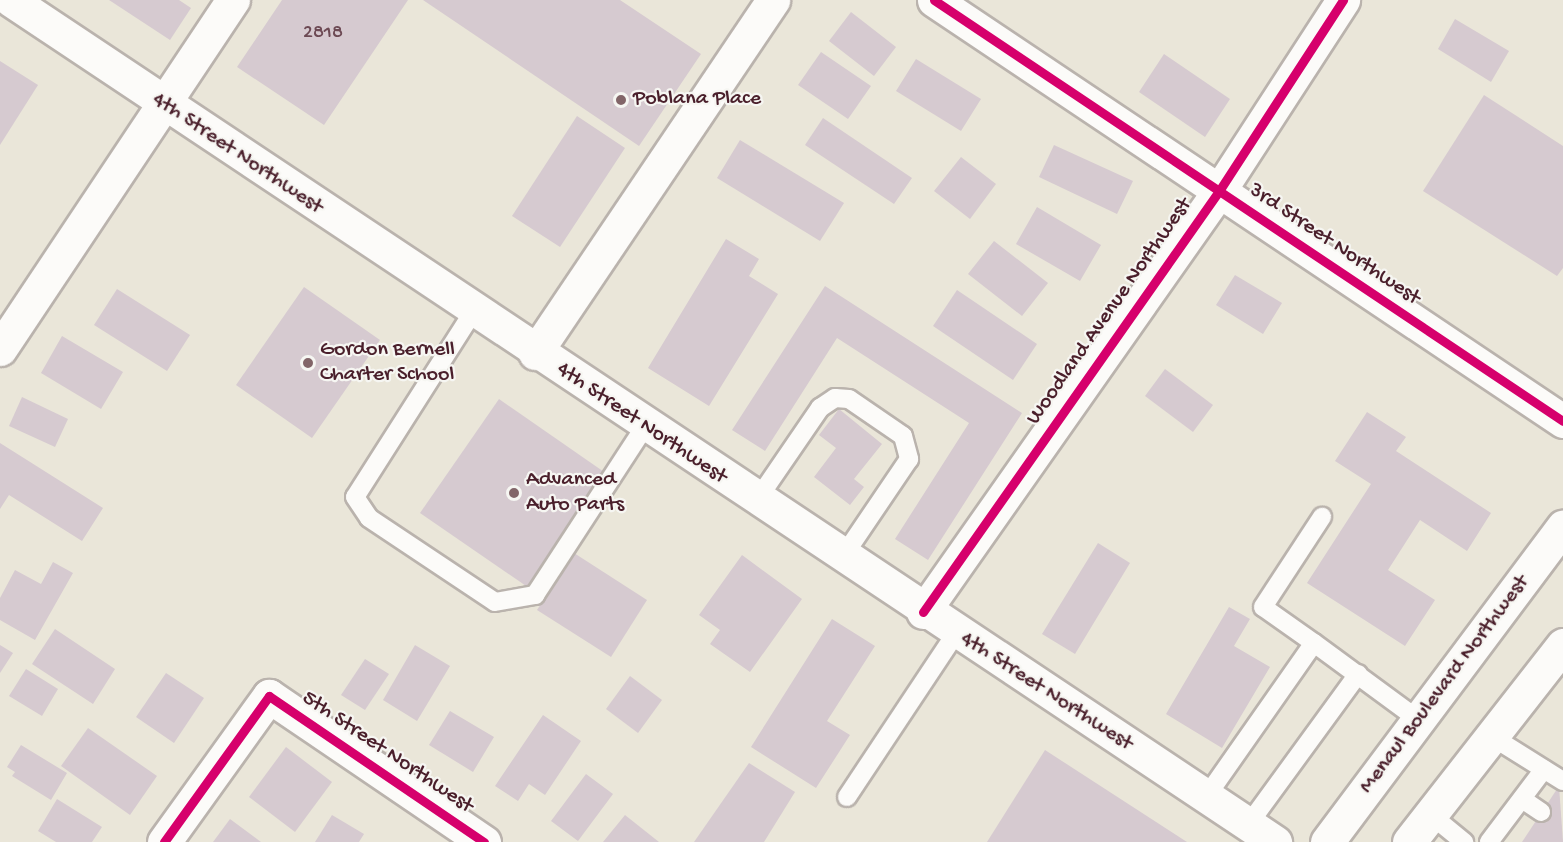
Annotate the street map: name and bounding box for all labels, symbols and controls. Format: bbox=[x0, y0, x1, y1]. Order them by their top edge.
house number: 2818 bbox=[303, 21, 343, 45]
street label: 4th Street Northwest bbox=[147, 87, 327, 221]
place label: Poblana Place bbox=[633, 87, 761, 113]
marker: Poblana Place bbox=[614, 93, 628, 107]
street label: 3rd Street Northwest bbox=[1243, 178, 1425, 312]
street label: Woodland Avenue Northwest bbox=[1021, 193, 1199, 431]
place label: Gordon Bernell Charter School bbox=[320, 337, 455, 388]
marker: Gordon Bernell Charter School bbox=[301, 356, 315, 370]
street label: 4th Street Northwest bbox=[551, 357, 731, 491]
place label: Advanced Auto Parts bbox=[526, 467, 624, 518]
marker: Advanced Auto Parts bbox=[507, 486, 521, 500]
street label: Menaul Boulevard Northwest bbox=[1354, 571, 1536, 799]
street label: 4th Street Northwest bbox=[955, 626, 1137, 758]
street label: 5th Street Northwest bbox=[296, 686, 478, 820]

